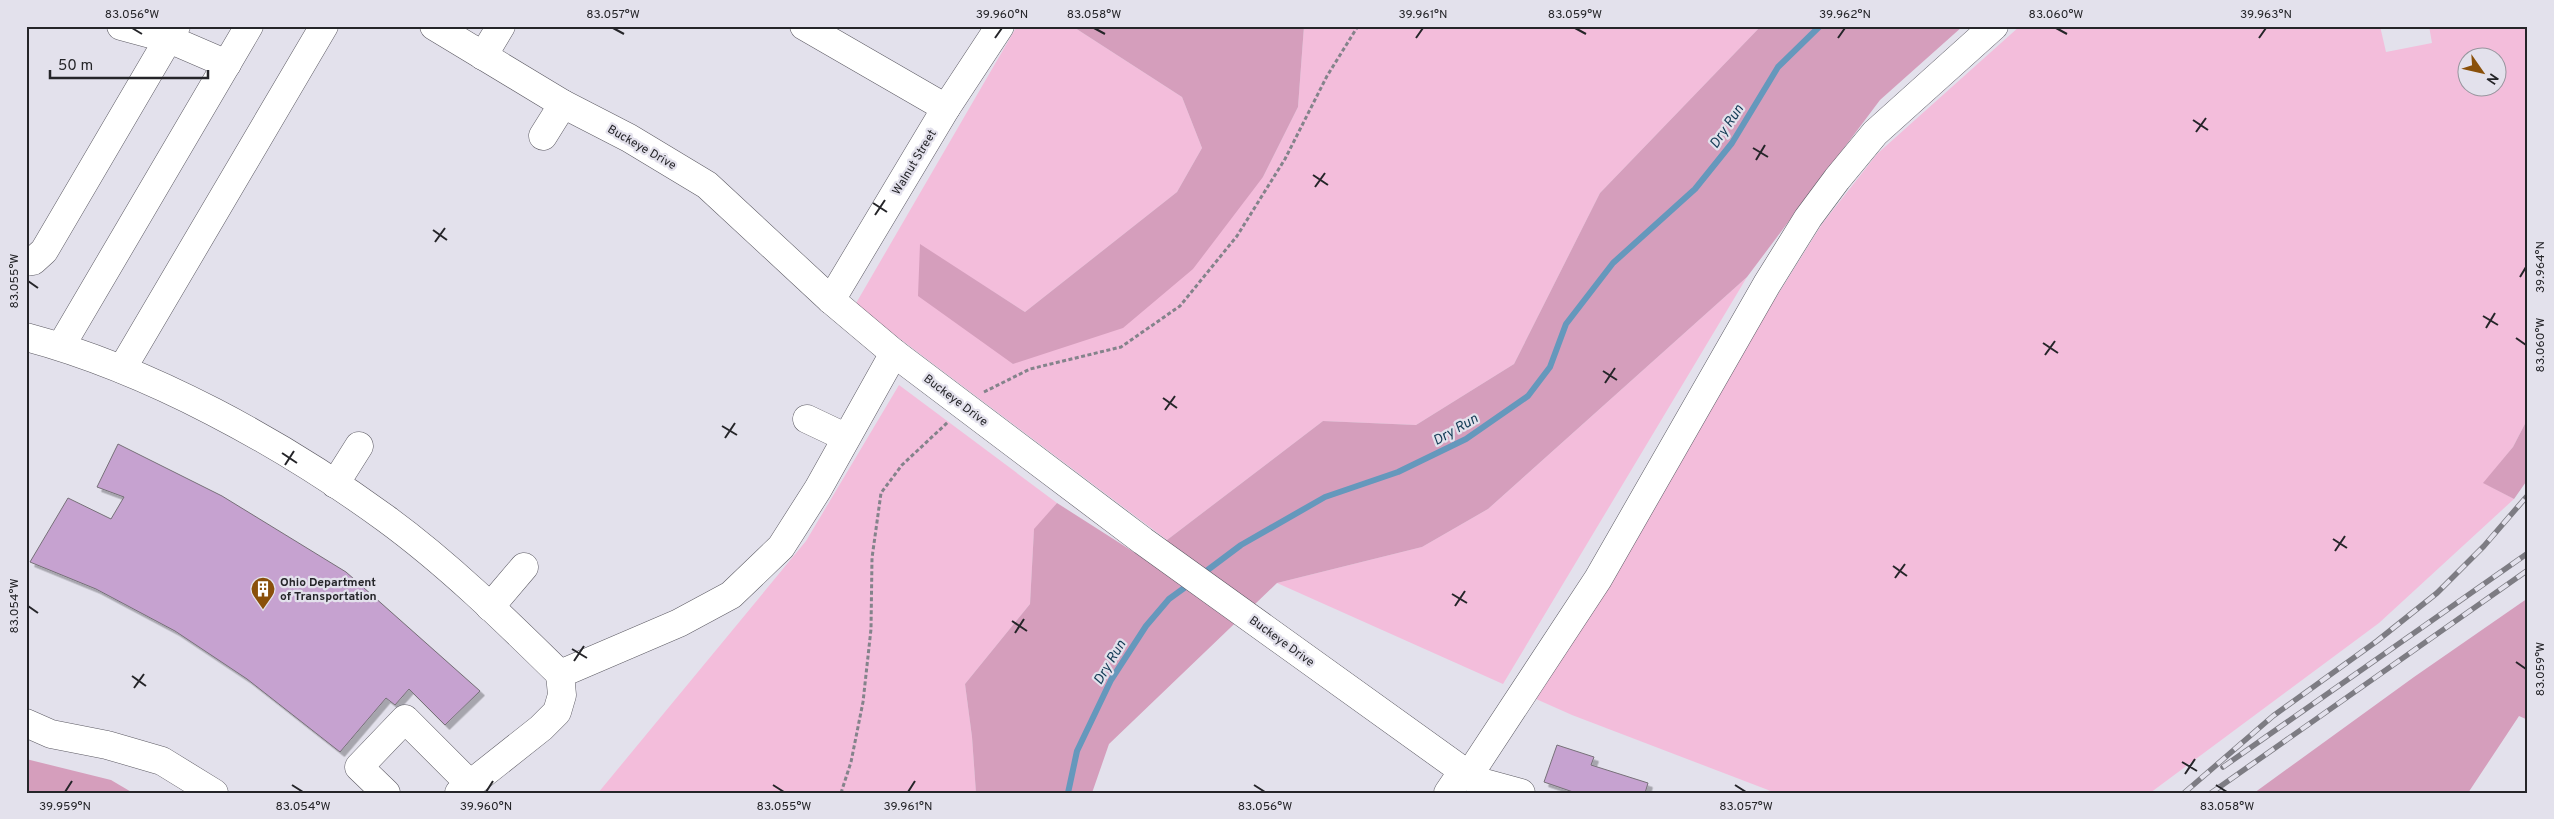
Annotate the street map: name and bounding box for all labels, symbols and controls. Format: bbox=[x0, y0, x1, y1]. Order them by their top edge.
text: 83.056°W bbox=[105, 7, 159, 23]
text: 83.057°W bbox=[586, 7, 640, 23]
text: 39.960°N bbox=[976, 7, 1028, 23]
text: 83.058°W bbox=[1067, 7, 1121, 23]
text: 39.961°N bbox=[1398, 7, 1448, 23]
text: 83.059°W bbox=[1548, 7, 1602, 23]
text: 39.962°N bbox=[1819, 7, 1871, 23]
text: 83.060°W bbox=[2029, 7, 2083, 23]
text: 39.963°N bbox=[2240, 7, 2292, 23]
scale bar bbox=[50, 48, 208, 80]
north arrow bbox=[2456, 48, 2506, 98]
text: 50 m bbox=[58, 57, 93, 76]
text: N bbox=[2482, 70, 2501, 87]
water label: Dry Run bbox=[1706, 101, 1748, 152]
street label: Buckeye Drive bbox=[604, 122, 679, 174]
street label: Walnut Street bbox=[889, 127, 941, 198]
text: 39.964°N bbox=[2533, 241, 2549, 293]
text: 83.055°W bbox=[7, 254, 23, 308]
text: 83.060°W bbox=[2533, 318, 2549, 372]
street label: Buckeye Drive bbox=[920, 371, 991, 430]
water label: Dry Run bbox=[1430, 410, 1482, 450]
place label: Ohio Department of Transportation bbox=[280, 575, 377, 605]
building icon: Ohio Department of Transportation bbox=[250, 576, 276, 610]
text: 83.054°W bbox=[7, 578, 23, 634]
street label: Buckeye Drive bbox=[1246, 613, 1317, 671]
water label: Dry Run bbox=[1090, 637, 1130, 688]
text: 83.059°W bbox=[2533, 642, 2549, 696]
text: 39.959°N bbox=[39, 799, 91, 815]
text: 83.054°W bbox=[275, 799, 331, 815]
text: 39.960°N bbox=[460, 799, 512, 815]
text: 83.055°W bbox=[757, 799, 811, 815]
text: 39.961°N bbox=[883, 799, 933, 815]
text: 83.056°W bbox=[1238, 799, 1292, 815]
text: 83.057°W bbox=[1719, 799, 1773, 815]
text: 83.058°W bbox=[2200, 799, 2254, 815]

